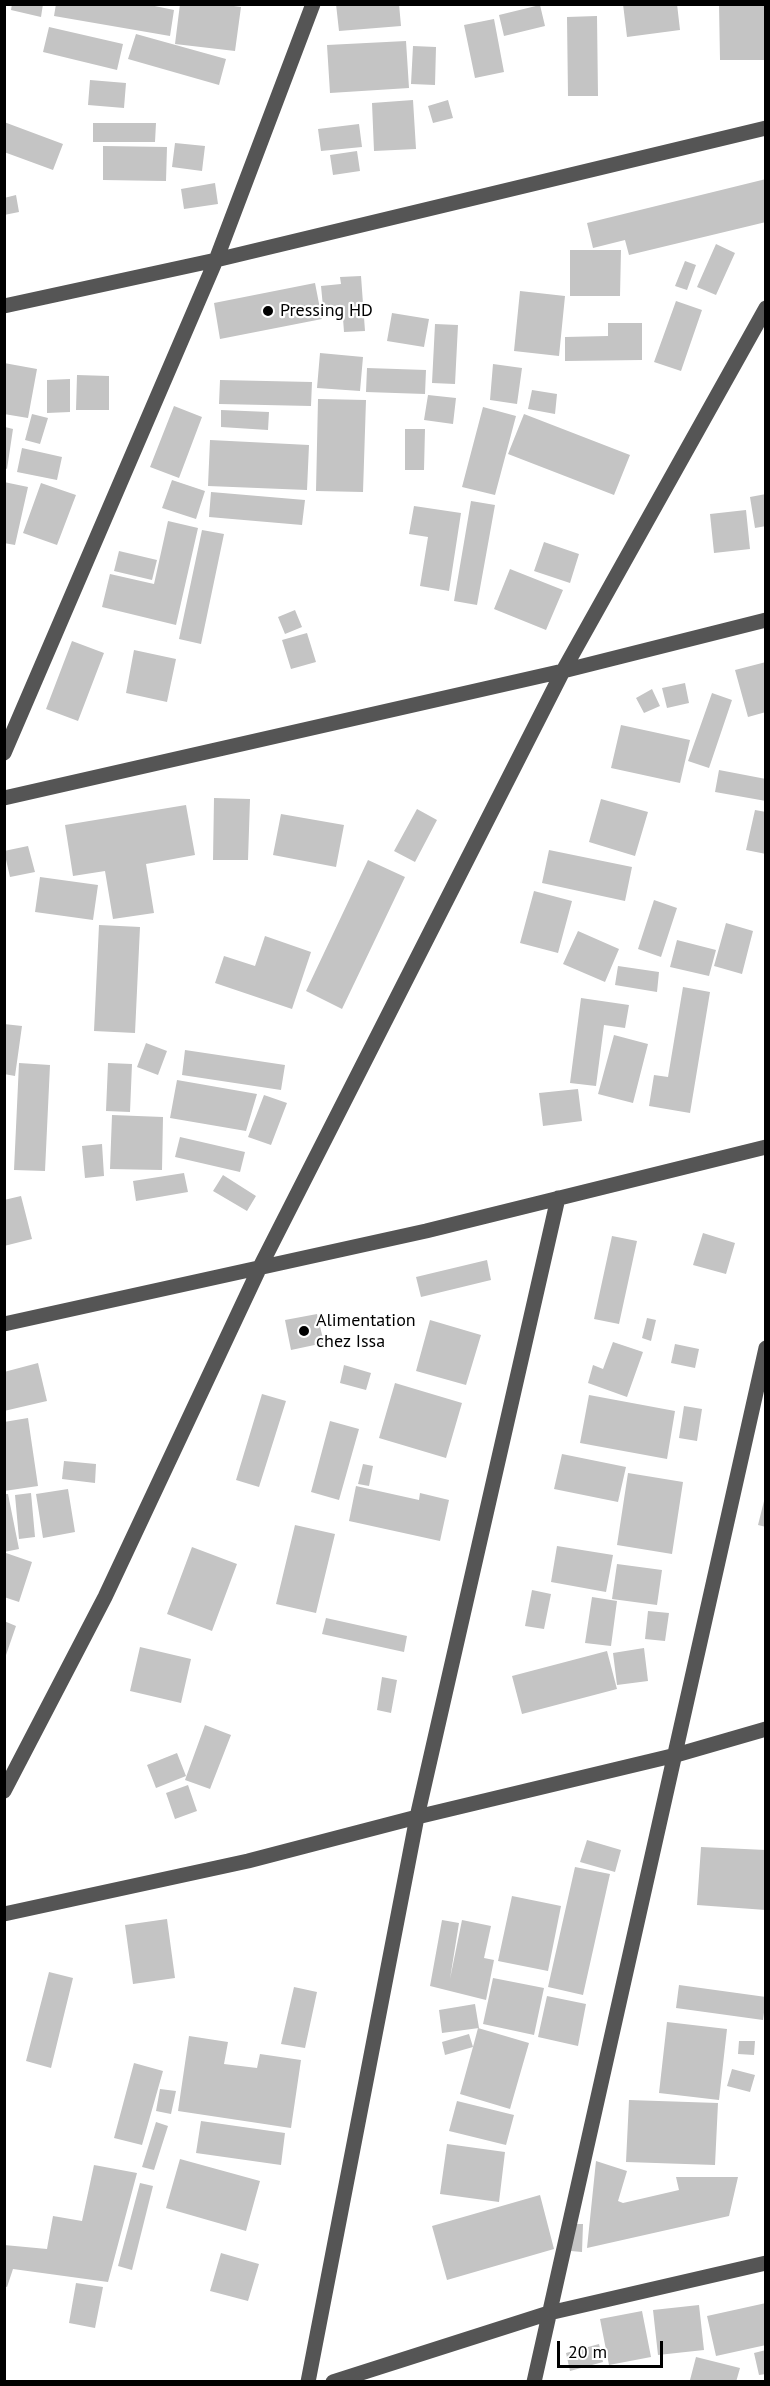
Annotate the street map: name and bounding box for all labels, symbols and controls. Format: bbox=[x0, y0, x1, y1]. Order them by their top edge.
place label: Pressing HD bbox=[280, 300, 373, 322]
marker: Pressing HD bbox=[261, 304, 275, 318]
place label: Alimentation chez Issa bbox=[316, 1310, 416, 1352]
marker: Alimentation chez Issa bbox=[297, 1324, 311, 1338]
scale bar bbox=[560, 2329, 666, 2367]
text: 20 m bbox=[568, 2340, 607, 2363]

